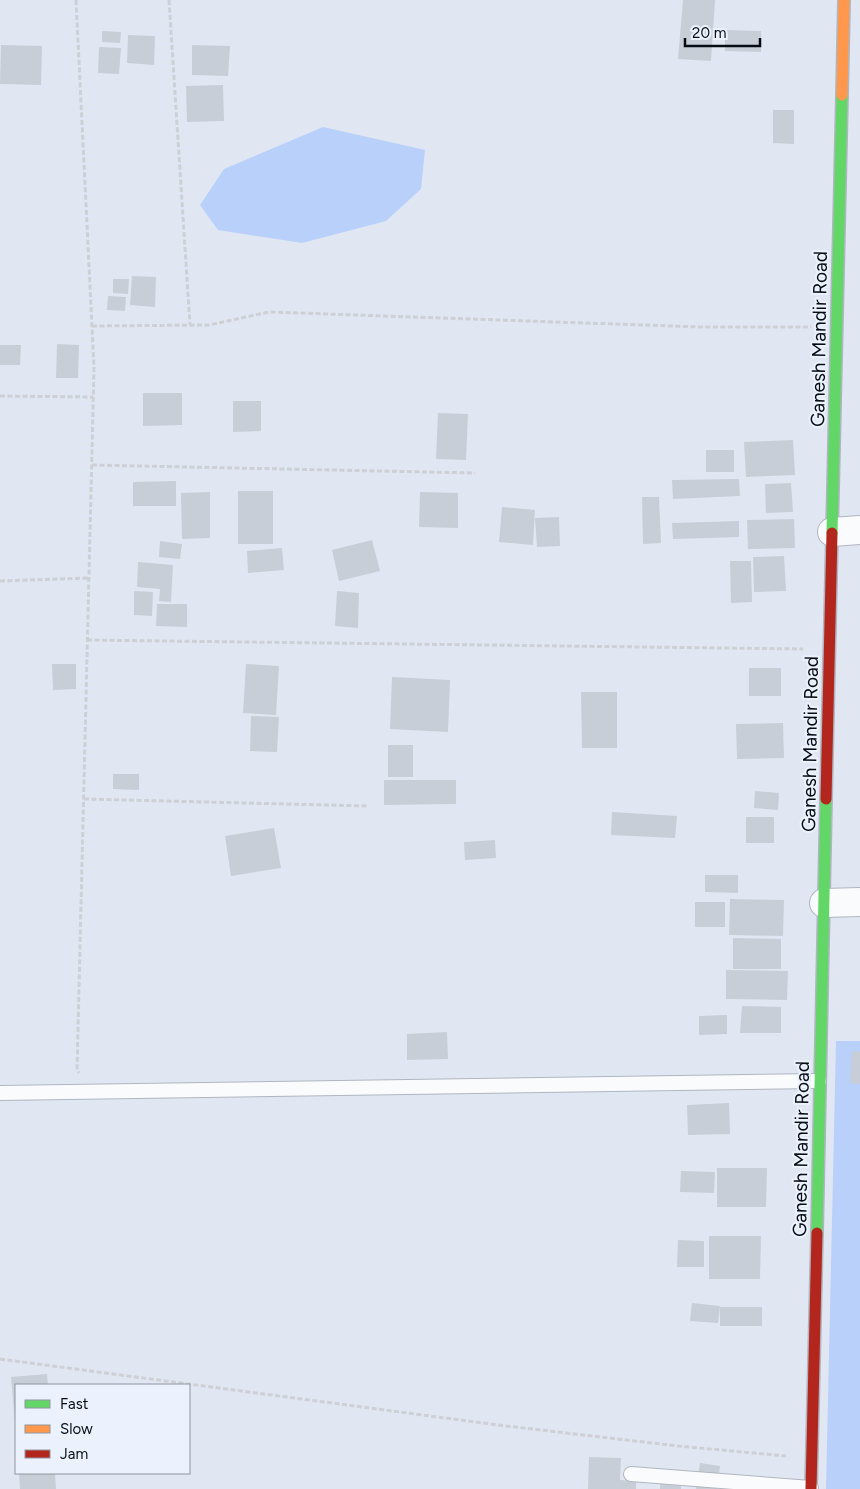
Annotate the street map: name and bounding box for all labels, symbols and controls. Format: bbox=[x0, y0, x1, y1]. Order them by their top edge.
scale bar bbox=[685, 15, 760, 47]
text: 20 m bbox=[692, 24, 726, 42]
street label: Ganesh Mandir Road bbox=[806, 251, 832, 427]
street label: Ganesh Mandir Road bbox=[797, 656, 823, 832]
street label: Ganesh Mandir Road bbox=[788, 1061, 814, 1237]
legend bbox=[15, 1384, 190, 1474]
text: Fast bbox=[60, 1395, 89, 1413]
text: Slow bbox=[60, 1420, 93, 1438]
text: Jam bbox=[60, 1445, 88, 1463]

